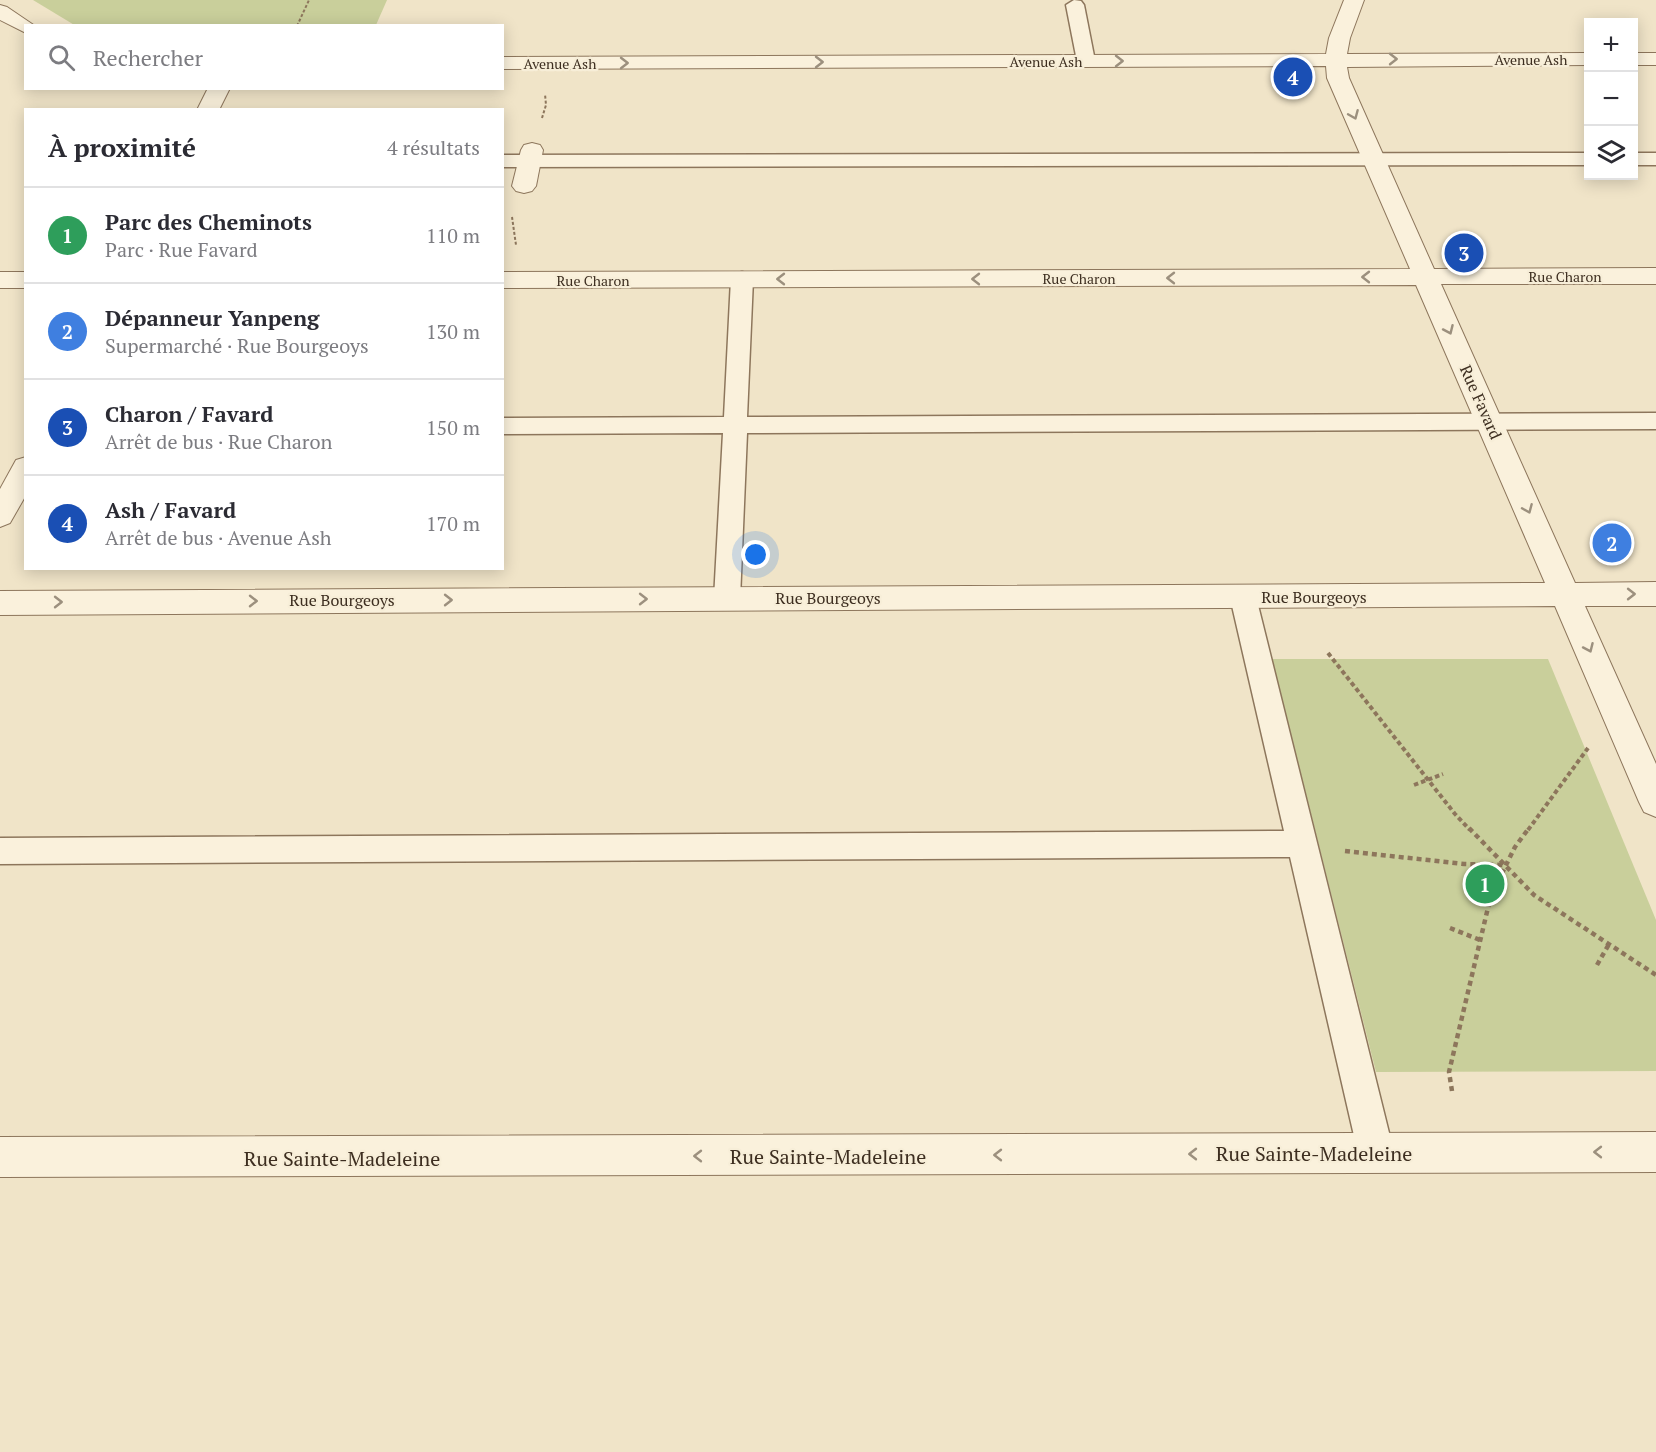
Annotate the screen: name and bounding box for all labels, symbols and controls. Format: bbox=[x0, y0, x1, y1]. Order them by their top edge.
map controls bbox=[1584, 18, 1638, 180]
button: + bbox=[1584, 18, 1638, 72]
search box bbox=[24, 24, 504, 90]
icon: search bbox=[45, 41, 78, 74]
text: Rechercher bbox=[93, 43, 203, 72]
street label: Avenue Ash bbox=[1495, 50, 1567, 69]
street label: Avenue Ash bbox=[1010, 52, 1082, 71]
one-way arrow bbox=[1388, 53, 1397, 65]
street label: Avenue Ash bbox=[524, 54, 596, 73]
pin: 4 bbox=[1274, 54, 1312, 100]
one-way arrow bbox=[1114, 55, 1123, 67]
one-way arrow bbox=[814, 56, 823, 68]
one-way arrow bbox=[619, 57, 628, 69]
button: − bbox=[1584, 72, 1638, 126]
one-way arrow bbox=[1347, 108, 1359, 119]
button: layers bbox=[1584, 126, 1638, 180]
text: À proximité bbox=[48, 130, 196, 164]
text: 4 résultats bbox=[387, 134, 480, 161]
text: Parc des Cheminots bbox=[105, 207, 312, 236]
text: 1 bbox=[62, 222, 73, 249]
text: 110 m bbox=[426, 222, 480, 249]
pin: 3 bbox=[1444, 230, 1484, 276]
text: Parc · Rue Favard bbox=[105, 236, 258, 263]
street label: Rue Charon bbox=[1528, 267, 1602, 286]
street label: Rue Charon bbox=[1042, 269, 1116, 288]
street label: Rue Charon bbox=[556, 271, 630, 290]
one-way arrow bbox=[1362, 271, 1371, 283]
one-way arrow bbox=[972, 272, 981, 285]
one-way arrow bbox=[1167, 272, 1176, 284]
one-way arrow bbox=[777, 273, 786, 285]
text: Dépanneur Yanpeng bbox=[105, 303, 320, 332]
text: 2 bbox=[62, 318, 73, 345]
text: 130 m bbox=[426, 318, 480, 345]
one-way arrow bbox=[1442, 324, 1454, 335]
text: Supermarché · Rue Bourgeoys bbox=[105, 332, 369, 359]
street label: Rue Favard bbox=[1455, 361, 1507, 443]
text: Charon / Favard bbox=[105, 399, 274, 428]
text: 3 bbox=[62, 414, 73, 441]
text: 150 m bbox=[426, 414, 480, 441]
text: Arrêt de bus · Rue Charon bbox=[105, 428, 332, 455]
text: Ash / Favard bbox=[105, 495, 236, 524]
one-way arrow bbox=[1520, 502, 1532, 513]
text: 4 bbox=[62, 510, 73, 537]
text: 170 m bbox=[426, 510, 480, 537]
pin: 2 bbox=[1592, 520, 1632, 566]
text: Arrêt de bus · Avenue Ash bbox=[105, 524, 332, 551]
your location bbox=[741, 540, 770, 569]
street label: Rue Bourgeoys bbox=[1261, 586, 1367, 608]
street label: Rue Bourgeoys bbox=[775, 587, 881, 609]
one-way arrow bbox=[1627, 588, 1636, 600]
street label: Rue Bourgeoys bbox=[289, 589, 395, 611]
one-way arrow bbox=[639, 593, 648, 605]
one-way arrow bbox=[444, 594, 453, 606]
one-way arrow bbox=[54, 595, 63, 608]
one-way arrow bbox=[249, 595, 258, 607]
one-way arrow bbox=[1581, 641, 1593, 652]
pin: 1 bbox=[1466, 862, 1504, 906]
street label: Rue Sainte-Madeleine bbox=[1216, 1140, 1412, 1167]
street label: Rue Sainte-Madeleine bbox=[730, 1143, 926, 1170]
street label: Rue Sainte-Madeleine bbox=[244, 1145, 440, 1172]
one-way arrow bbox=[1593, 1146, 1602, 1158]
one-way arrow bbox=[1188, 1148, 1197, 1160]
one-way arrow bbox=[993, 1149, 1002, 1161]
one-way arrow bbox=[693, 1150, 702, 1162]

